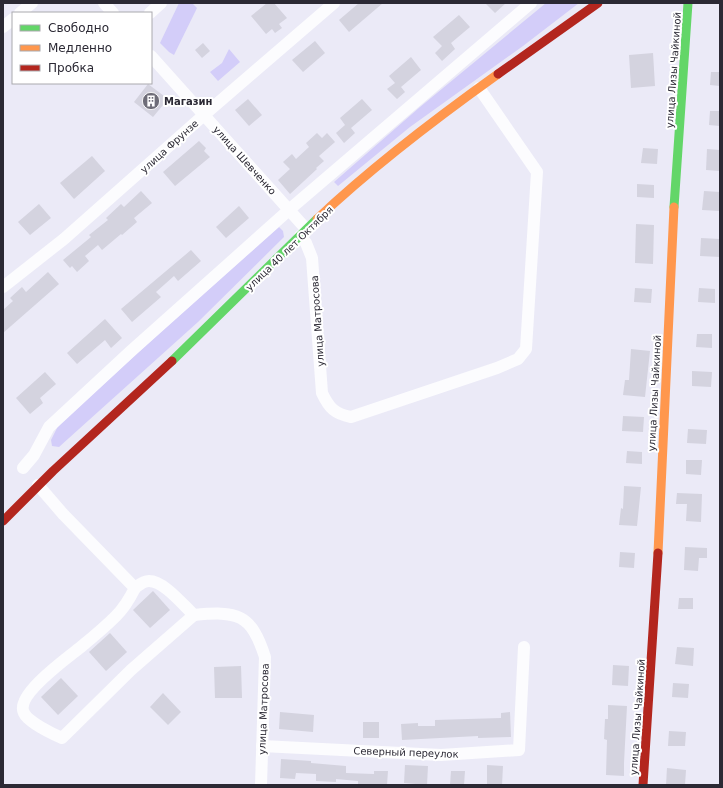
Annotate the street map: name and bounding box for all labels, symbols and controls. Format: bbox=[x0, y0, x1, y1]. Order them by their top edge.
legend bbox=[12, 12, 152, 84]
street label: улица Лизы Чайкиной bbox=[664, 12, 683, 129]
text: Свободно bbox=[48, 21, 109, 35]
text: Медленно bbox=[48, 41, 112, 55]
text: Пробка bbox=[48, 61, 94, 75]
building icon: Магазин bbox=[141, 91, 161, 111]
place label: Магазин bbox=[164, 96, 212, 107]
street label: улица Фрунзе bbox=[138, 118, 200, 175]
street label: улица Шевченко bbox=[211, 124, 278, 197]
street label: улица 40 лет Октября bbox=[244, 204, 335, 293]
street label: улица Матросова bbox=[309, 275, 326, 367]
street label: улица Лизы Чайкиной bbox=[646, 335, 663, 451]
street label: улица Лизы Чайкиной bbox=[628, 659, 647, 776]
street label: улица Матросова bbox=[256, 663, 271, 755]
street label: Северный переулок bbox=[353, 745, 459, 760]

